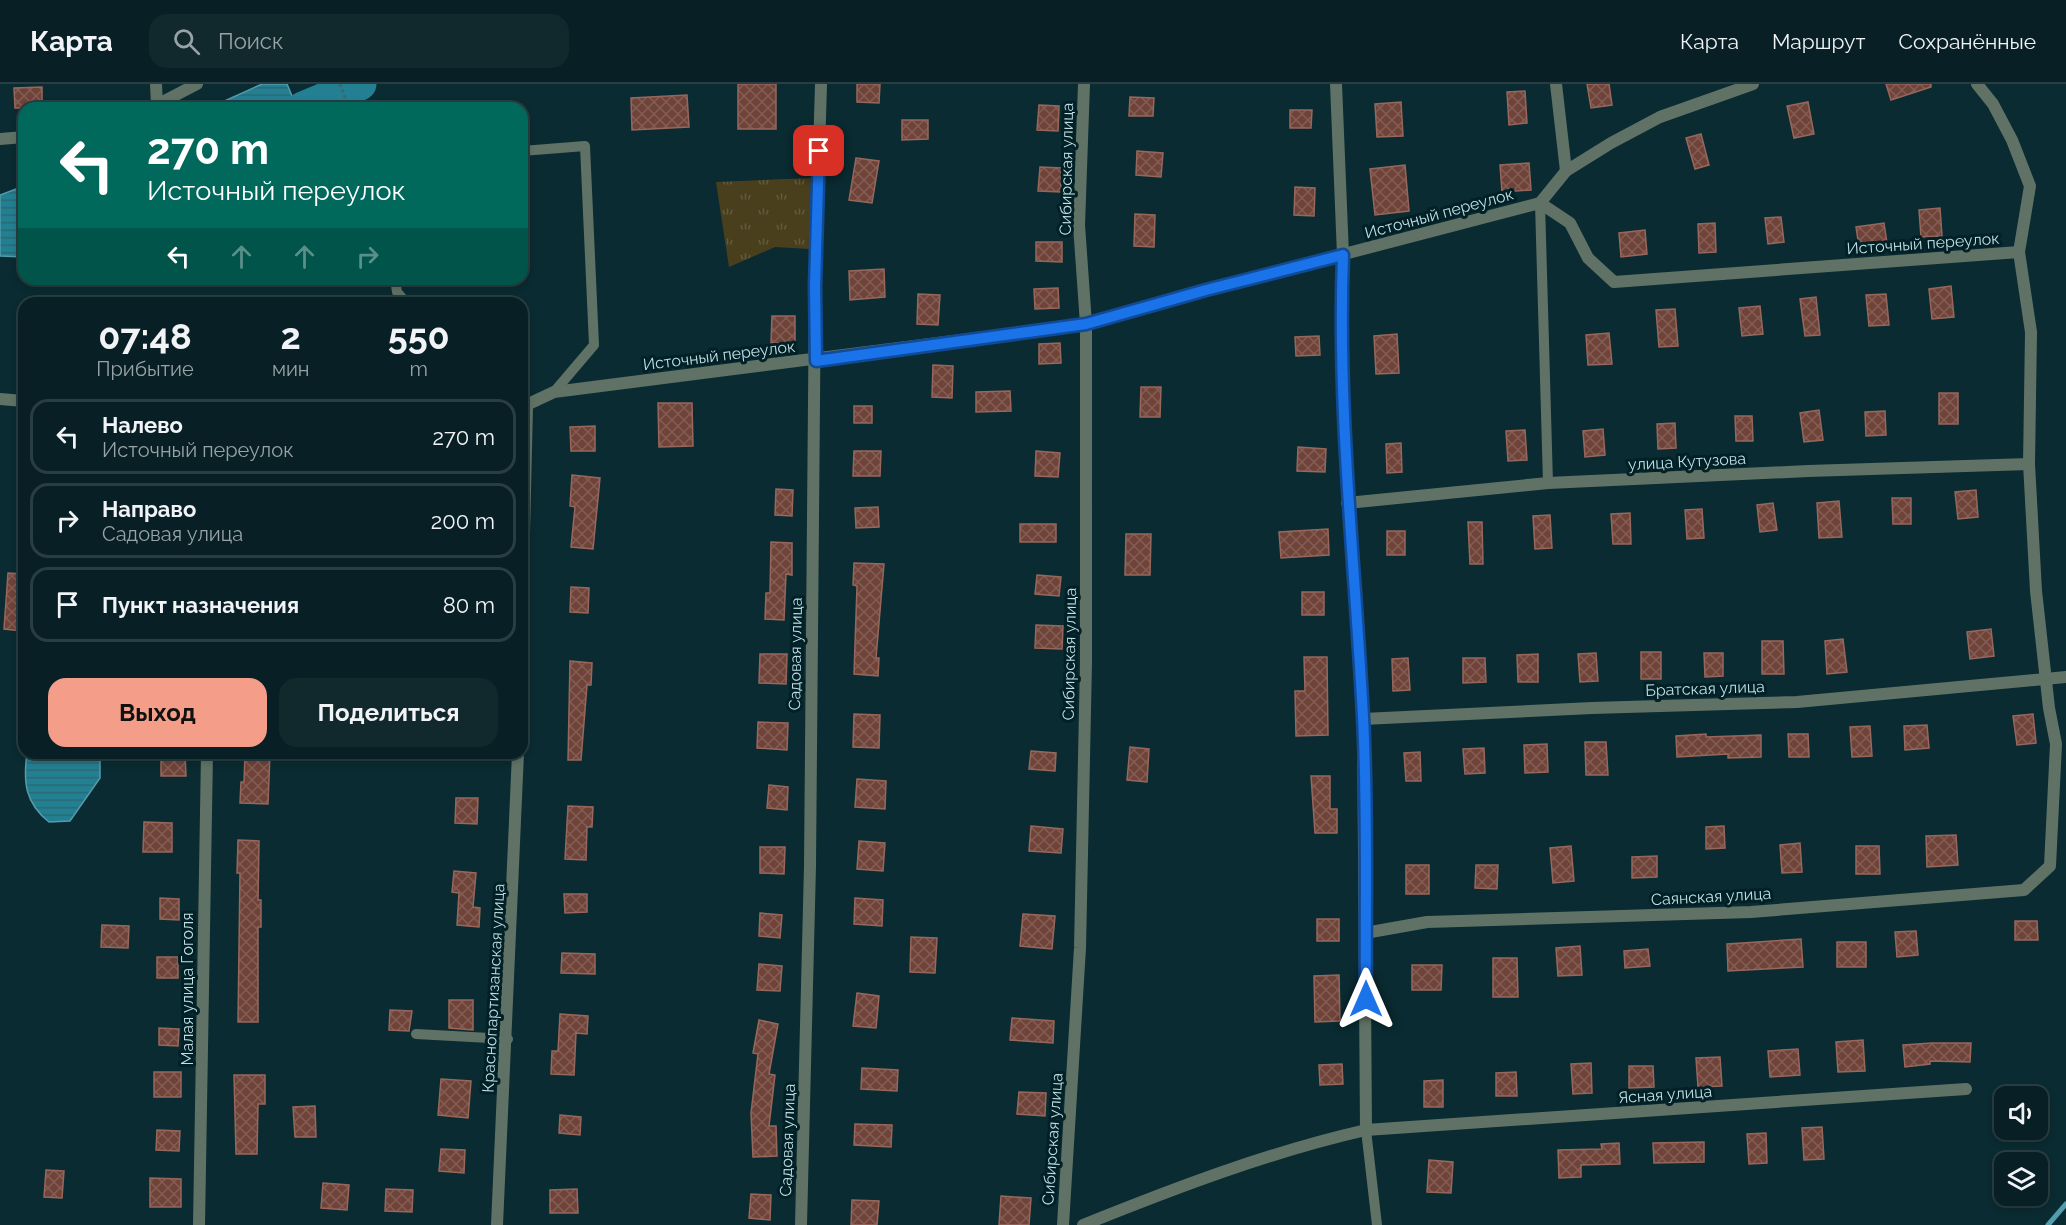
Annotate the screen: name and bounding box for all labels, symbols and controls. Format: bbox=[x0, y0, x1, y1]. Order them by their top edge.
search box bbox=[149, 14, 569, 68]
text: Карта bbox=[30, 25, 113, 58]
icon: search bbox=[170, 25, 203, 58]
text: Поиск bbox=[218, 28, 283, 54]
text: Карта bbox=[1680, 29, 1739, 54]
text: Маршрут bbox=[1772, 29, 1865, 54]
text: Сохранённые bbox=[1898, 29, 2036, 54]
street label: Сибирская улица bbox=[1056, 103, 1077, 235]
text: 270 m bbox=[147, 125, 269, 174]
pin bbox=[793, 125, 844, 176]
icon: left bbox=[48, 126, 126, 204]
icon: arrive bbox=[802, 134, 835, 167]
text: Источный переулок bbox=[147, 175, 406, 206]
street label: Источный переулок bbox=[1363, 184, 1516, 242]
street label: Источный переулок bbox=[1846, 229, 2000, 258]
icon: left bbox=[162, 240, 195, 273]
icon: ahead bbox=[225, 240, 258, 273]
icon: ahead bbox=[288, 240, 321, 273]
icon: right bbox=[351, 240, 384, 273]
text: 07:48 bbox=[98, 315, 192, 357]
text: 2 bbox=[281, 315, 301, 357]
text: 550 bbox=[388, 315, 450, 357]
street label: Источный переулок bbox=[642, 337, 796, 374]
text: Прибытие bbox=[96, 357, 194, 381]
text: мин bbox=[272, 357, 309, 381]
text: m bbox=[410, 357, 428, 381]
text: Налево bbox=[102, 412, 183, 438]
icon: left bbox=[51, 420, 84, 453]
text: 270 m bbox=[433, 424, 495, 450]
text: Источный переулок bbox=[102, 438, 294, 462]
street label: улица Кутузова bbox=[1628, 449, 1746, 474]
text: Направо bbox=[102, 496, 196, 522]
icon: right bbox=[51, 504, 84, 537]
text: 200 m bbox=[431, 508, 495, 534]
text: Садовая улица bbox=[102, 522, 243, 546]
icon: arrive bbox=[51, 588, 84, 621]
street label: Сибирская улица bbox=[1059, 588, 1080, 720]
text: Пункт назначения bbox=[102, 592, 299, 618]
text: 80 m bbox=[443, 592, 495, 618]
street label: Садовая улица bbox=[785, 597, 806, 711]
street label: Братская улица bbox=[1645, 677, 1765, 700]
button: Выход bbox=[48, 678, 267, 747]
button: Поделиться bbox=[279, 678, 498, 747]
street label: Краснопартизанская улица bbox=[479, 883, 508, 1093]
street label: Саянская улица bbox=[1650, 884, 1772, 909]
street label: Малая улица Гоголя bbox=[178, 913, 197, 1065]
position arrow bbox=[1334, 967, 1398, 1031]
street label: Сибирская улица bbox=[1038, 1072, 1067, 1206]
street label: Ясная улица bbox=[1617, 1082, 1713, 1107]
street label: Садовая улица bbox=[776, 1083, 799, 1197]
map controls bbox=[1994, 1086, 2048, 1206]
button: sound bbox=[1994, 1086, 2048, 1140]
button: layers bbox=[1994, 1152, 2048, 1206]

